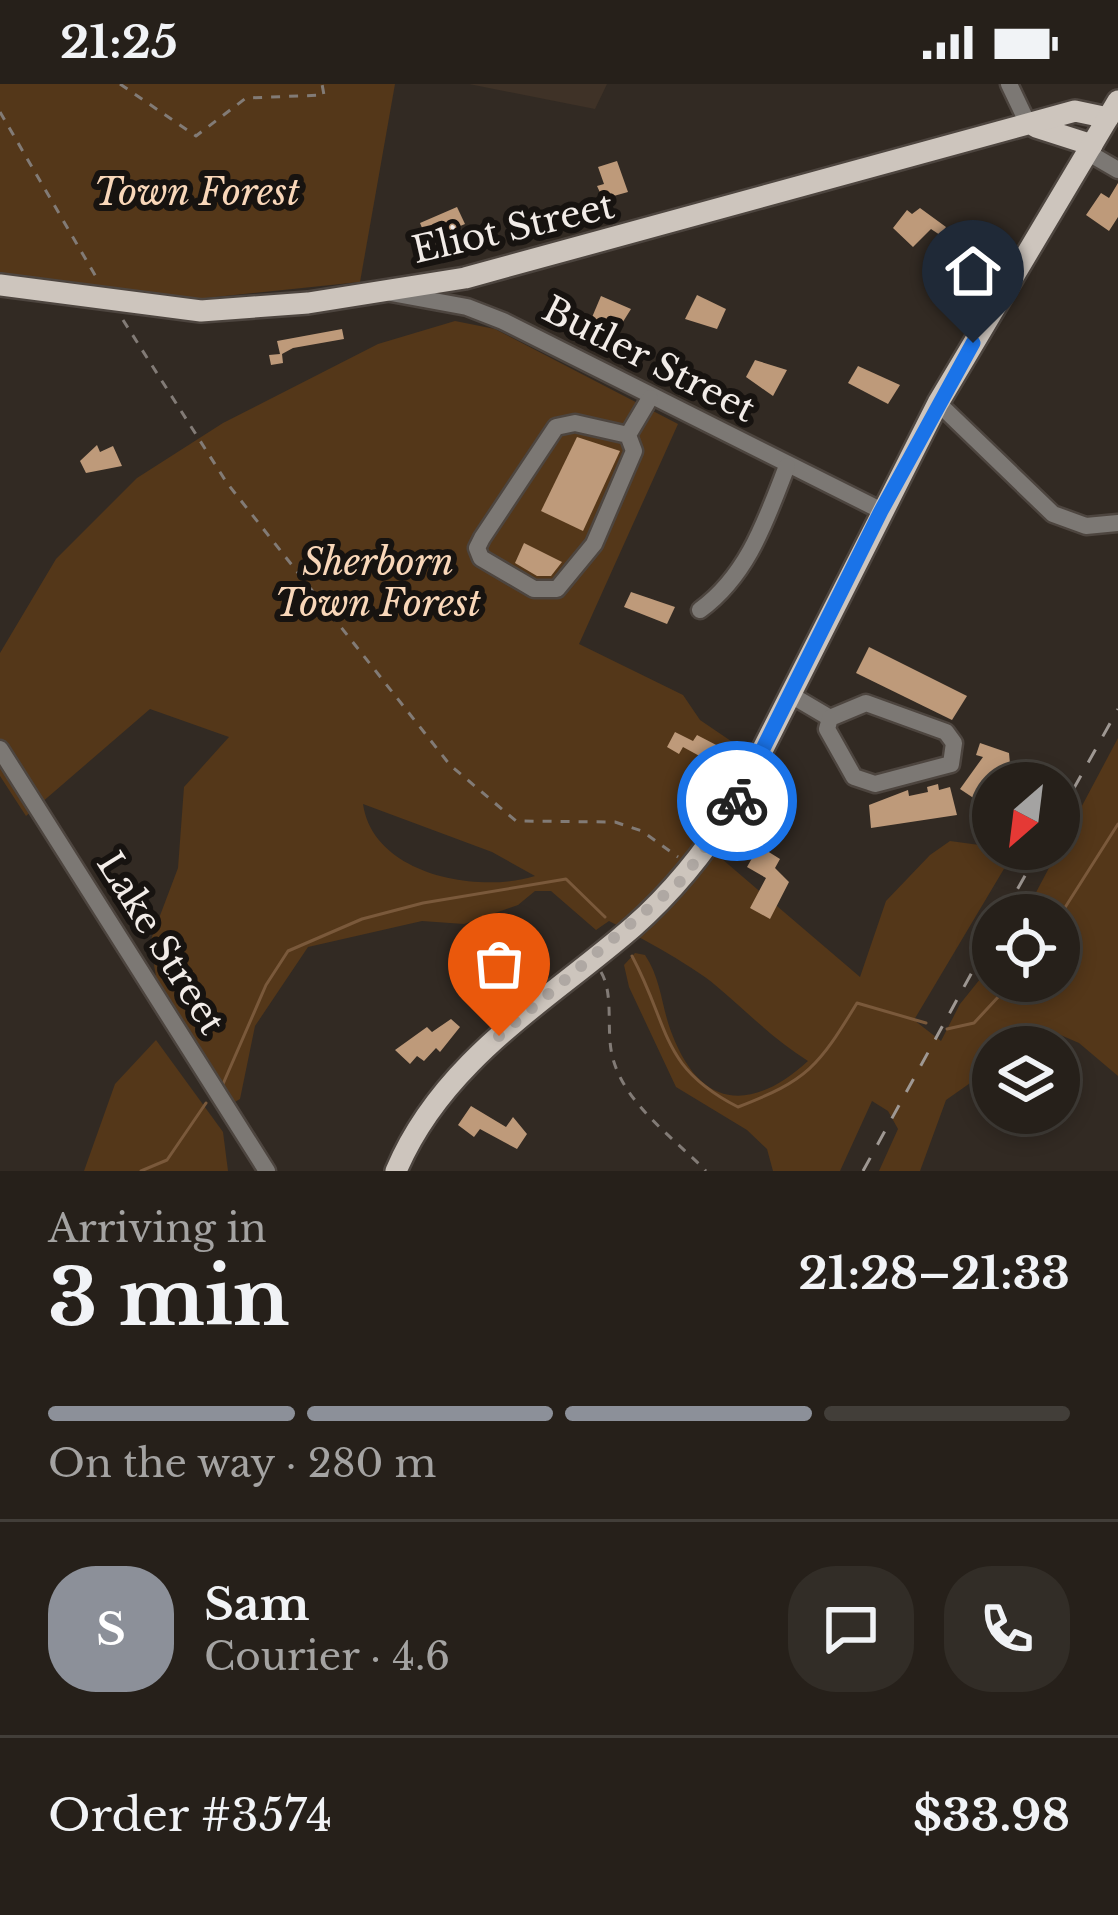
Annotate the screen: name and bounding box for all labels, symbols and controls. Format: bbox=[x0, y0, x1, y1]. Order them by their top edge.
text: 21:25 bbox=[60, 14, 178, 70]
park label: Town Forest bbox=[94, 170, 300, 215]
street label: Eliot Street bbox=[408, 183, 619, 273]
pin bbox=[922, 220, 1024, 343]
icon: home bbox=[940, 238, 1006, 304]
street label: Butler Street bbox=[535, 286, 763, 432]
park label: Sherborn Town Forest bbox=[275, 540, 481, 626]
courier bbox=[677, 741, 797, 861]
north arrow bbox=[972, 762, 1080, 870]
map controls bbox=[972, 762, 1080, 1134]
icon: bike bbox=[704, 768, 770, 834]
street label: Lake Street bbox=[87, 844, 235, 1043]
button: locate bbox=[972, 894, 1080, 1002]
pin bbox=[448, 913, 550, 1036]
icon: bag bbox=[466, 931, 532, 997]
button: layers bbox=[972, 1026, 1080, 1134]
text: Arriving in bbox=[48, 1204, 267, 1253]
text: 21:28–21:33 bbox=[799, 1245, 1070, 1301]
text: 3 min bbox=[48, 1249, 290, 1346]
text: On the way · 280 m bbox=[48, 1439, 436, 1488]
button: chat bbox=[788, 1566, 914, 1692]
button: phone bbox=[944, 1566, 1070, 1692]
text: Sam bbox=[204, 1576, 309, 1632]
text: S bbox=[96, 1601, 126, 1657]
text: Courier · 4.6 bbox=[204, 1632, 450, 1681]
text: Order #3574 bbox=[48, 1787, 332, 1843]
text: $33.98 bbox=[913, 1787, 1070, 1843]

